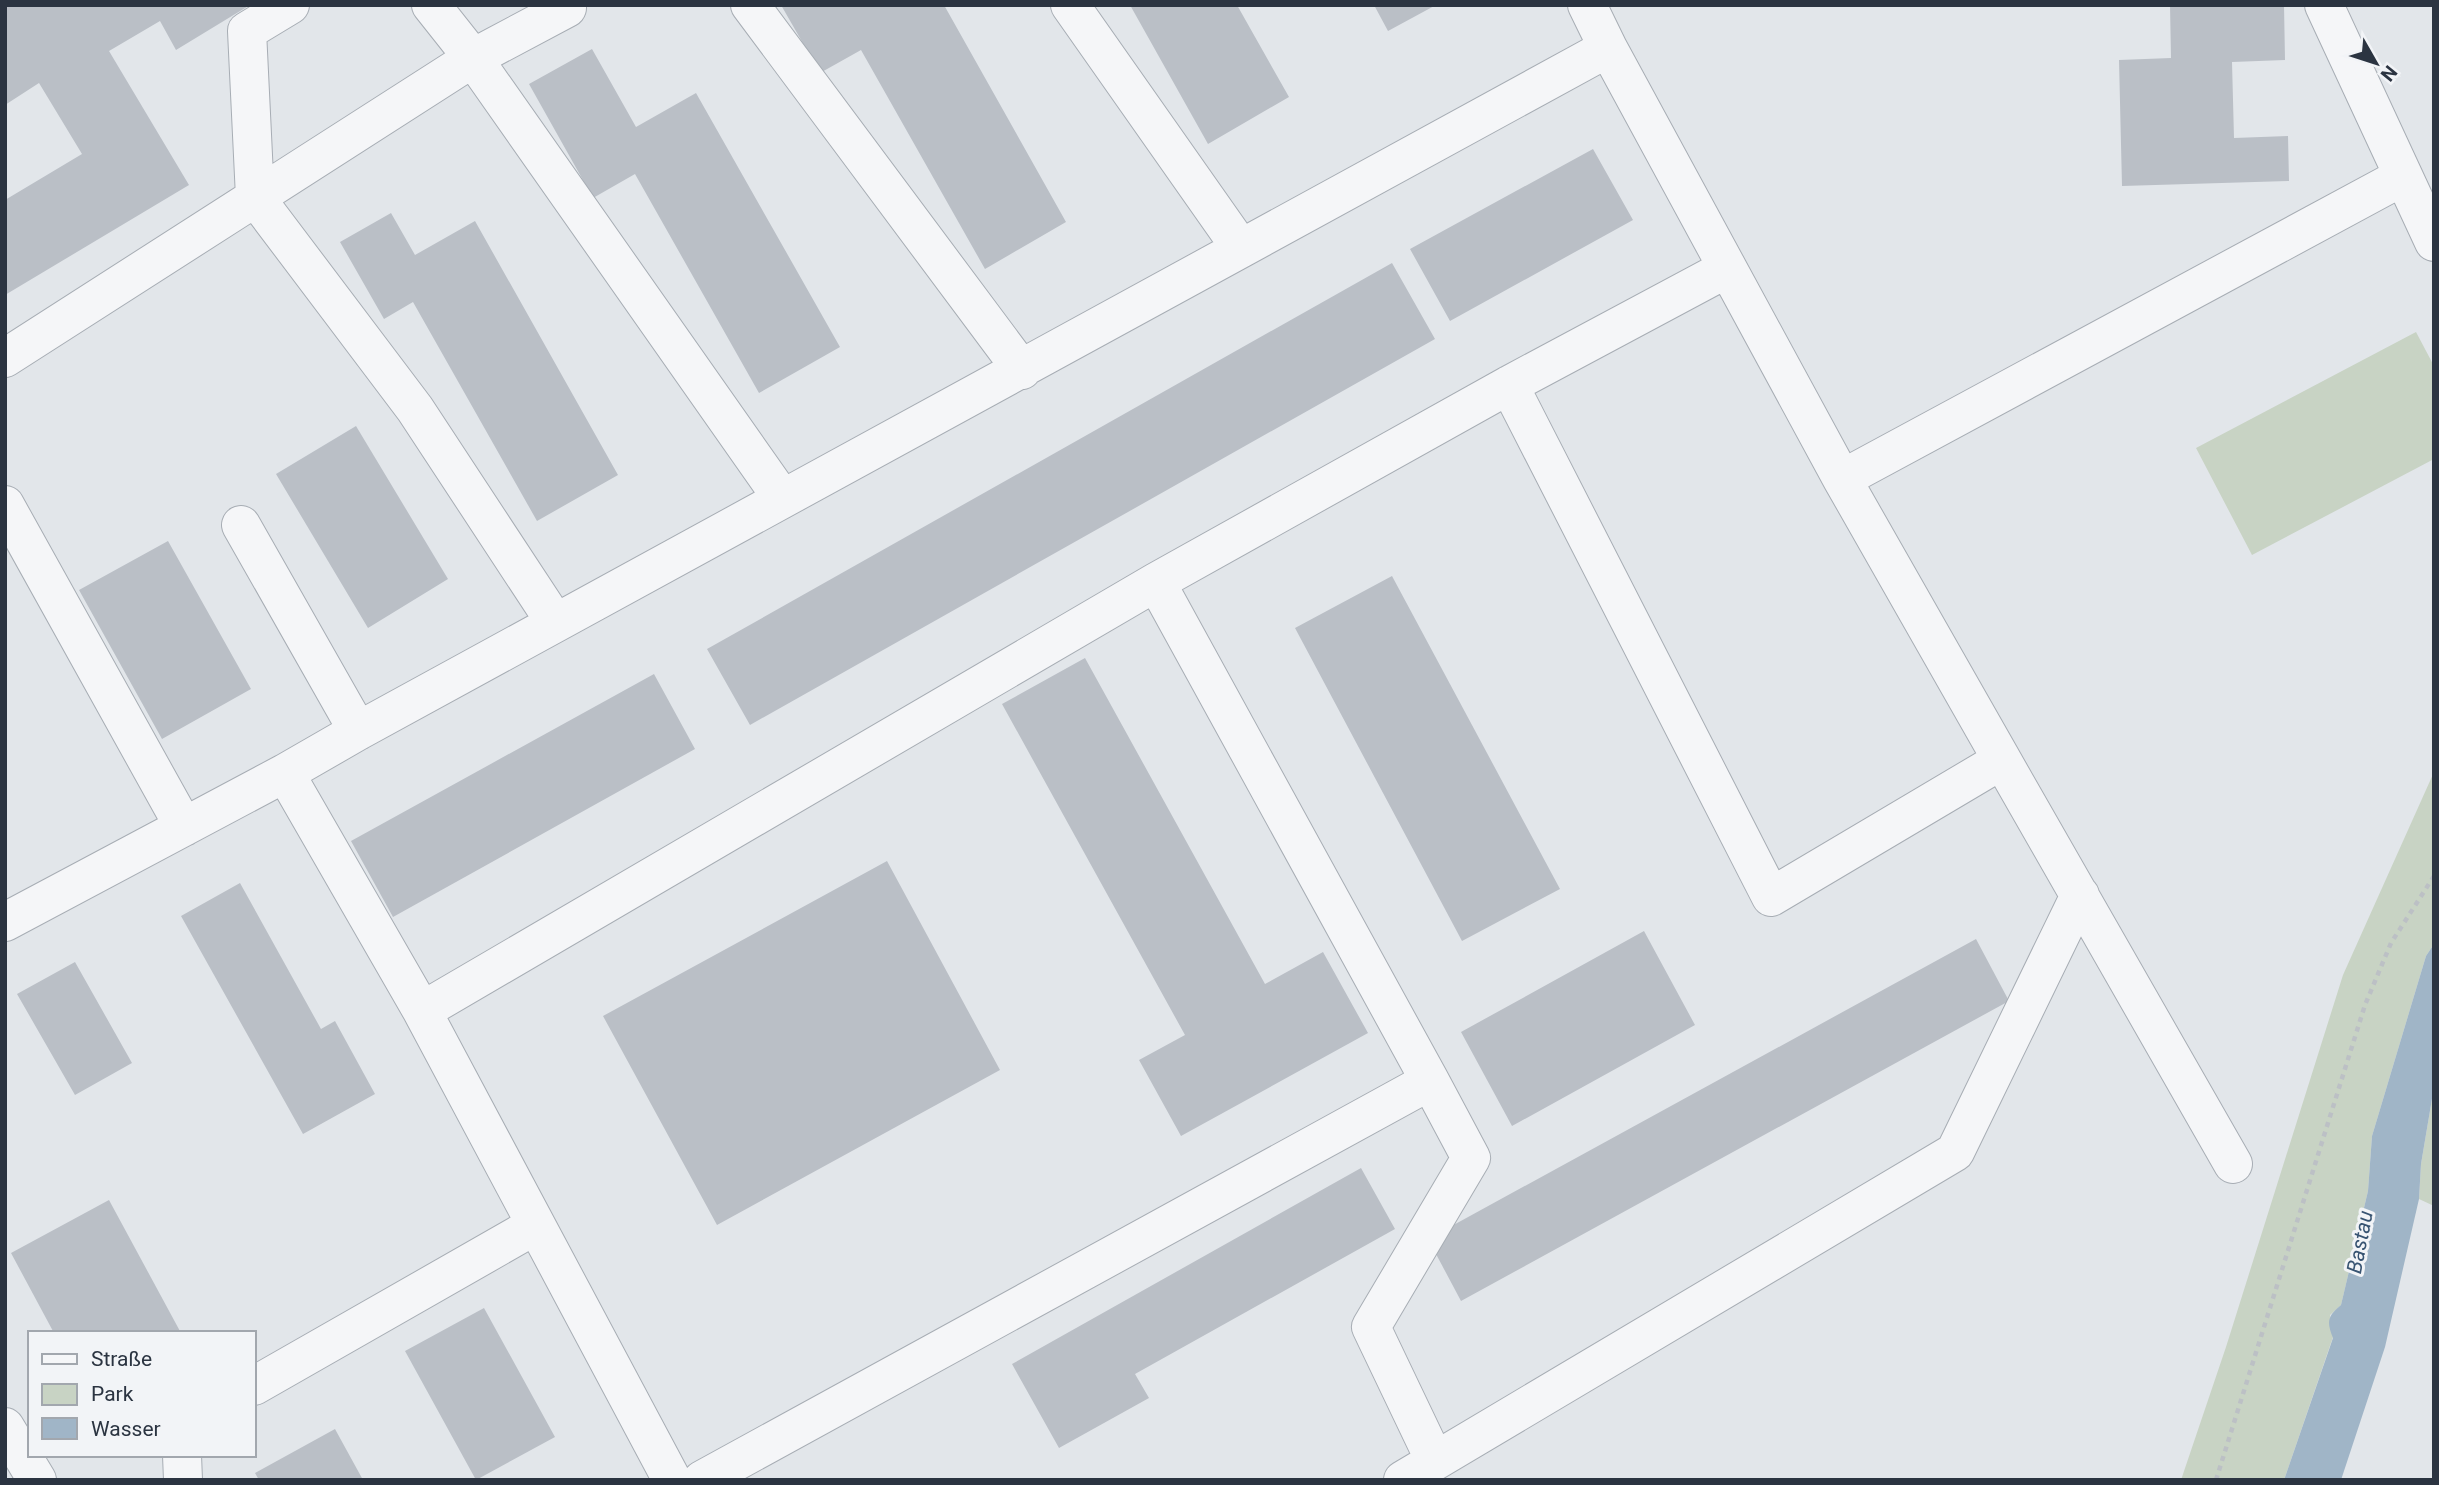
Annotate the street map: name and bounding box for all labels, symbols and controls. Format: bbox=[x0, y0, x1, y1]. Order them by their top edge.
north arrow bbox=[2341, 28, 2411, 98]
text: N bbox=[2376, 61, 2402, 86]
water label: Bastau bbox=[2342, 1209, 2378, 1275]
legend bbox=[28, 1331, 256, 1457]
text: Straße bbox=[91, 1347, 152, 1371]
text: Park bbox=[91, 1382, 134, 1406]
text: Wasser bbox=[91, 1417, 161, 1441]

